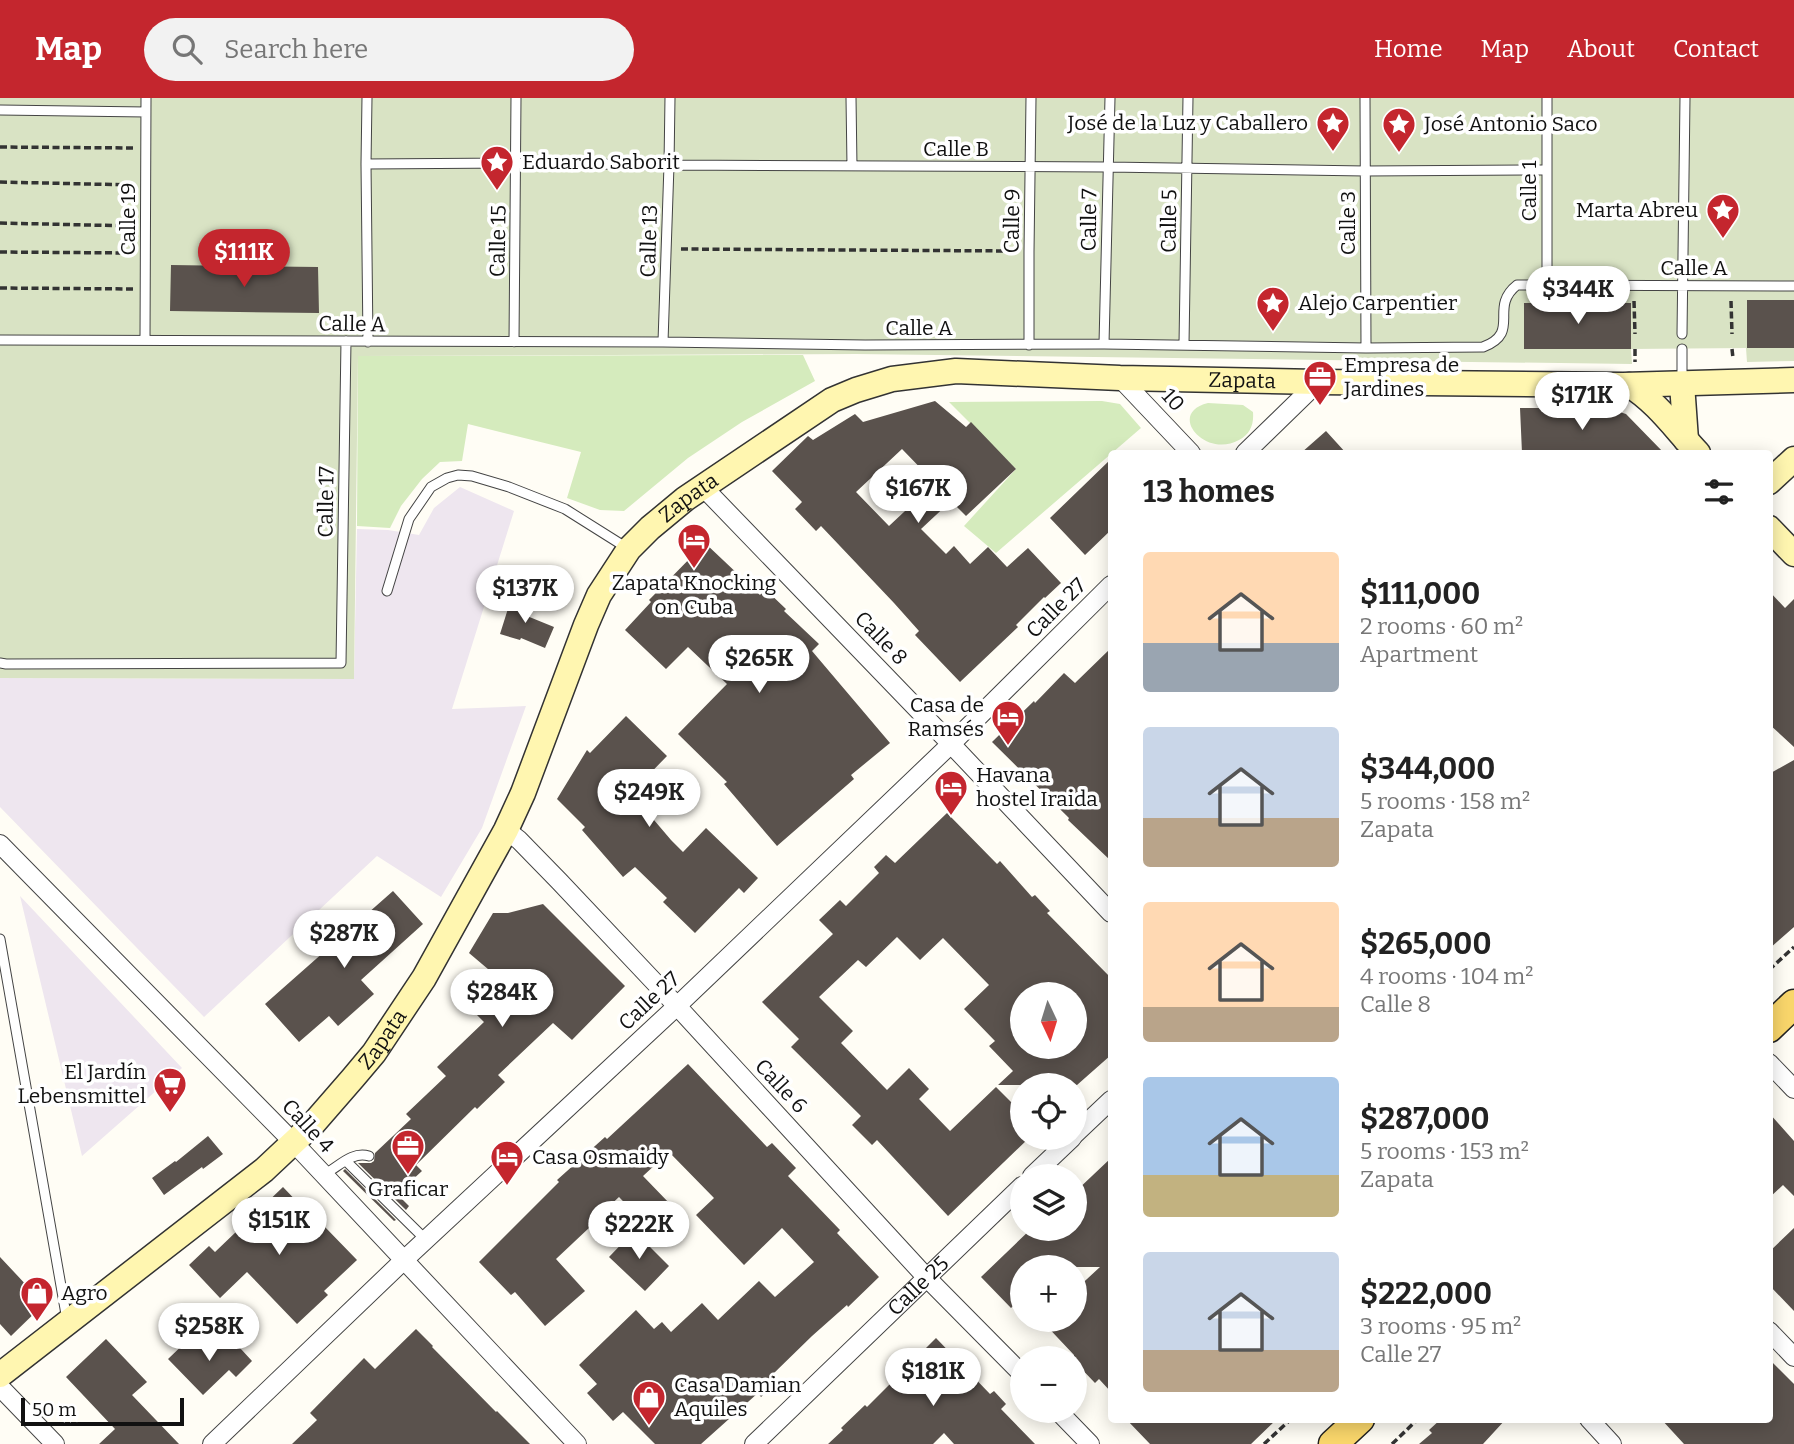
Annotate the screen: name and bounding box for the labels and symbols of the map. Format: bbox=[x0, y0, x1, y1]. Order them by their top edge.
place icon: José de la Luz y Caballero bbox=[1314, 104, 1352, 153]
place icon: José Antonio Saco bbox=[1380, 105, 1418, 154]
place label: José de la Luz y Caballero bbox=[1067, 110, 1308, 136]
place label: José Antonio Saco bbox=[1423, 111, 1598, 137]
street label: Calle B bbox=[923, 136, 989, 162]
place icon: Eduardo Saborit bbox=[478, 143, 516, 192]
place label: Eduardo Saborit bbox=[522, 149, 680, 175]
street label: Calle 1 bbox=[1516, 160, 1542, 221]
street label: Calle 19 bbox=[115, 182, 141, 256]
street label: Calle 9 bbox=[998, 188, 1026, 254]
street label: Calle 7 bbox=[1075, 188, 1103, 252]
street label: Calle 5 bbox=[1155, 189, 1183, 253]
street label: Calle 3 bbox=[1335, 191, 1361, 255]
place icon: Marta Abreu bbox=[1704, 191, 1742, 240]
place label: Marta Abreu bbox=[1576, 197, 1698, 223]
street label: Calle 13 bbox=[635, 204, 663, 278]
street label: Calle 15 bbox=[484, 205, 512, 277]
pin: $111K bbox=[195, 230, 293, 289]
street label: Calle A bbox=[1660, 255, 1728, 281]
pin: $344K bbox=[1529, 266, 1627, 326]
place icon: Alejo Carpentier bbox=[1254, 284, 1292, 333]
place label: Alejo Carpentier bbox=[1298, 290, 1457, 316]
street label: Calle A bbox=[318, 310, 386, 338]
street label: Calle A bbox=[885, 315, 953, 341]
place label: Empresa de Jardines bbox=[1343, 352, 1459, 402]
office icon: Empresa de Jardines bbox=[1301, 358, 1339, 407]
street label: Zapata bbox=[1208, 367, 1277, 394]
pin: $171K bbox=[1533, 372, 1631, 432]
street label: 10 bbox=[1156, 383, 1190, 417]
street label: Calle 17 bbox=[312, 466, 340, 538]
pin: $167K bbox=[869, 466, 967, 525]
street label: Zapata bbox=[654, 467, 724, 528]
hotel icon: Zapata Knocking on Cuba bbox=[675, 521, 713, 570]
pin: $137K bbox=[476, 566, 574, 625]
place label: Zapata Knocking on Cuba bbox=[612, 570, 777, 620]
street label: Calle 27 bbox=[1021, 572, 1092, 643]
street label: Calle 8 bbox=[849, 606, 913, 670]
pin: $265K bbox=[710, 636, 808, 695]
place label: Casa de Ramsés bbox=[907, 692, 984, 742]
hotel icon: Casa de Ramsés bbox=[989, 698, 1027, 747]
place label: Havana hostel Iraida bbox=[976, 762, 1098, 812]
hotel icon: Havana hostel Iraida bbox=[932, 768, 970, 817]
pin: $249K bbox=[600, 770, 698, 829]
pin: $287K bbox=[295, 910, 393, 970]
street label: Calle 27 bbox=[613, 966, 685, 1036]
pin: $284K bbox=[453, 970, 551, 1029]
north arrow bbox=[1010, 982, 1087, 1059]
street label: Zapata bbox=[353, 1004, 413, 1075]
street label: Calle 6 bbox=[749, 1053, 813, 1119]
place label: El Jardín Lebensmittel bbox=[17, 1059, 146, 1109]
supermarket icon: El Jardín Lebensmittel bbox=[151, 1065, 189, 1114]
street label: Calle 4 bbox=[276, 1093, 340, 1159]
office icon: Graficar bbox=[389, 1127, 427, 1176]
hotel icon: Casa Osmaidy bbox=[488, 1138, 526, 1187]
place label: Casa Osmaidy bbox=[532, 1144, 670, 1170]
place label: Graficar bbox=[368, 1176, 448, 1202]
pin: $151K bbox=[230, 1198, 328, 1257]
pin: $222K bbox=[590, 1202, 688, 1261]
street label: Calle 25 bbox=[882, 1250, 954, 1321]
shop icon: Agro bbox=[18, 1274, 56, 1323]
place label: Agro bbox=[61, 1280, 108, 1306]
pin: $258K bbox=[160, 1304, 258, 1363]
pin: $181K bbox=[884, 1348, 982, 1408]
place label: Casa Damian Aquiles bbox=[674, 1372, 801, 1422]
shop icon: Casa Damian Aquiles bbox=[630, 1378, 668, 1427]
scale bar bbox=[21, 1395, 184, 1427]

